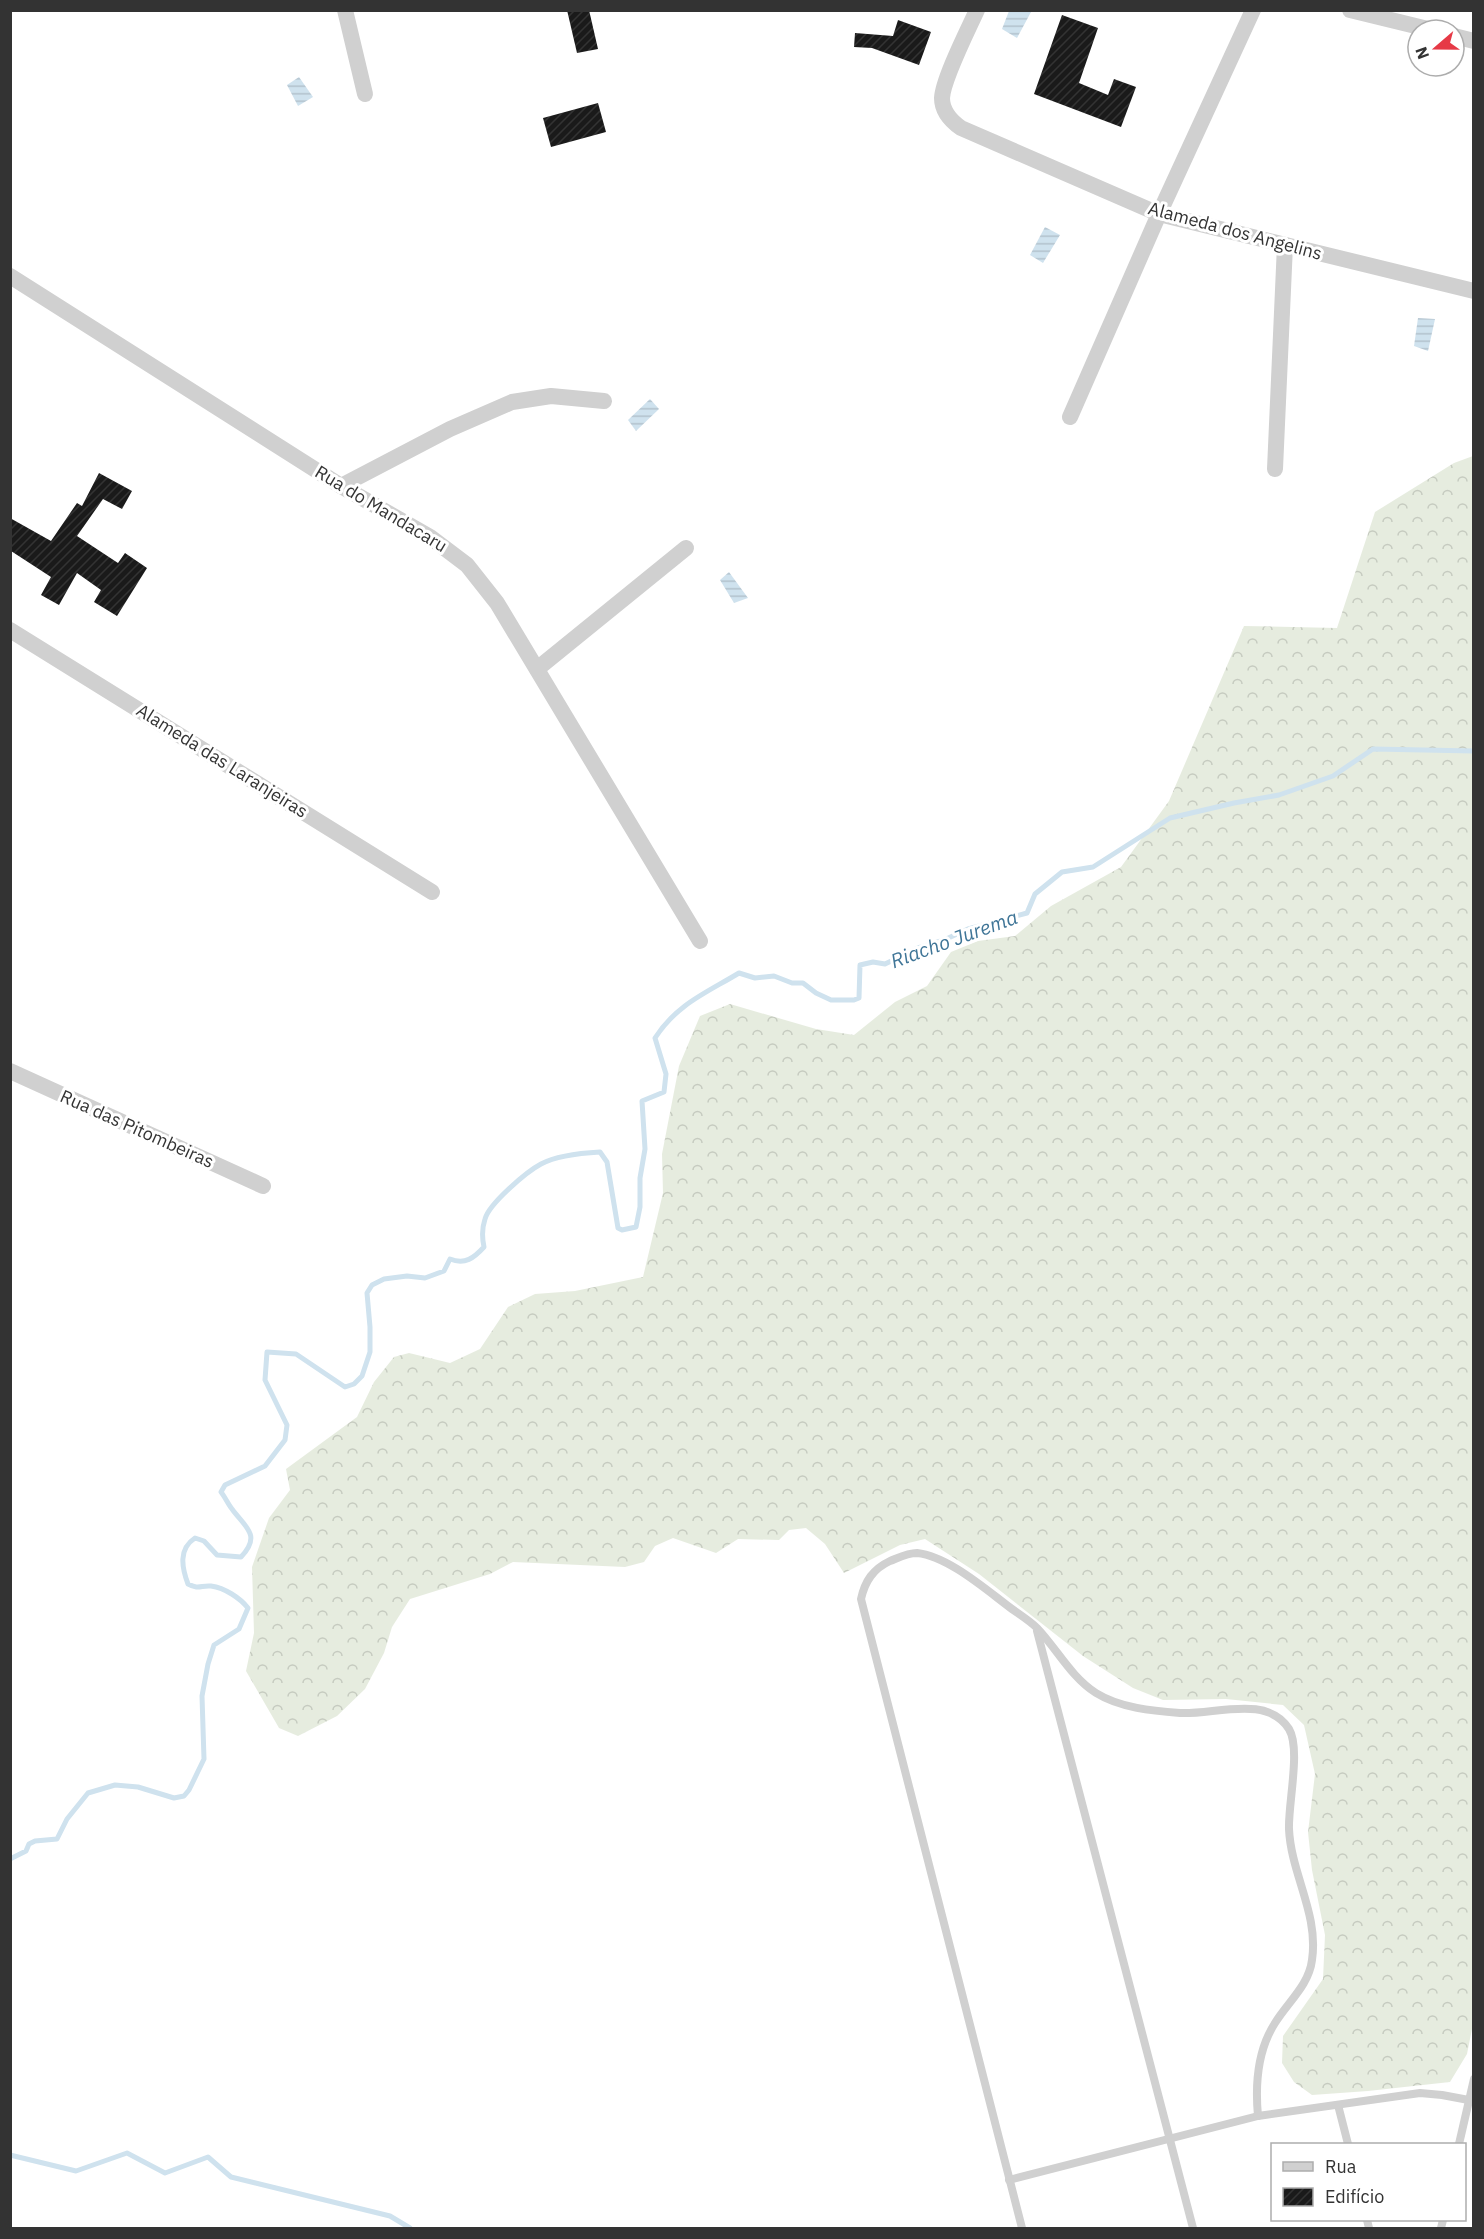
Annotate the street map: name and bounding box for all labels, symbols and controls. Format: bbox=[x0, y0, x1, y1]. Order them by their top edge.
north arrow bbox=[1406, 18, 1466, 78]
text: N bbox=[1411, 44, 1433, 62]
street label: Alameda dos Angelins bbox=[1146, 196, 1325, 265]
street label: Rua do Mandacaru bbox=[311, 460, 452, 557]
street label: Alameda das Laranjeiras bbox=[132, 698, 312, 823]
water label: Riacho Jurema bbox=[887, 903, 1021, 974]
street label: Rua das Pitombeiras bbox=[57, 1084, 218, 1173]
legend bbox=[1271, 2143, 1466, 2221]
text: Rua bbox=[1325, 2155, 1357, 2178]
text: Edifício bbox=[1325, 2185, 1384, 2208]

